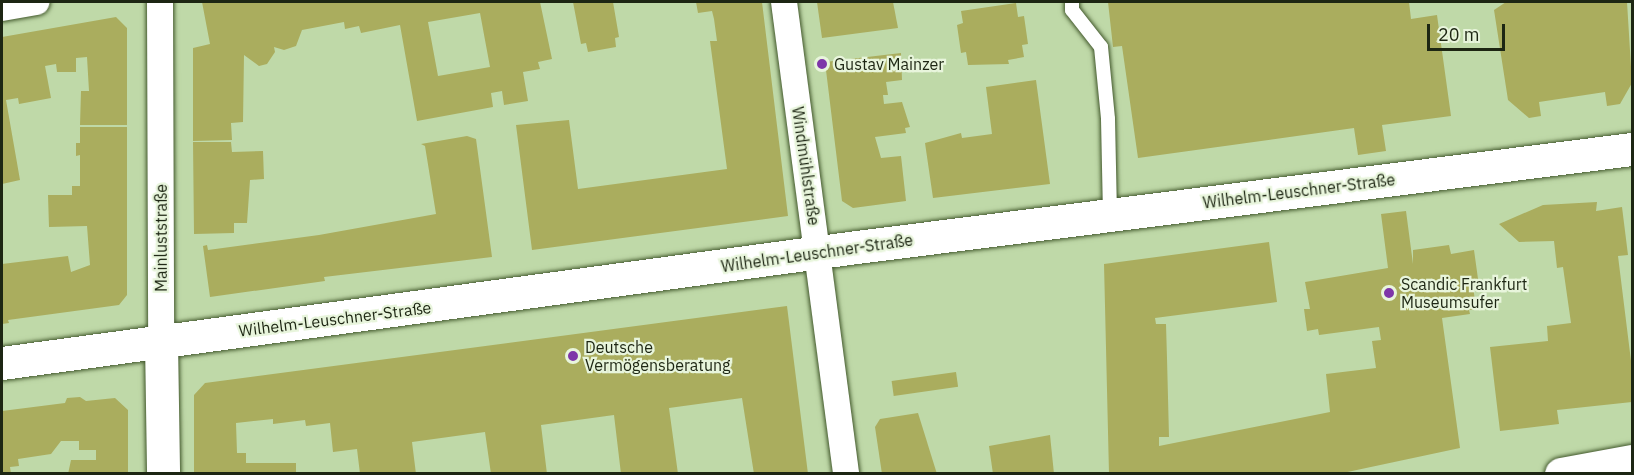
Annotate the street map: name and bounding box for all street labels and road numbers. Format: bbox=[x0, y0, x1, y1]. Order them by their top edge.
street label: Windmühlstraße bbox=[788, 105, 824, 227]
street label: Wilhelm-Leuschner-Straße bbox=[1202, 170, 1396, 212]
street label: Mainluststraße bbox=[151, 184, 171, 292]
street label: Wilhelm-Leuschner-Straße bbox=[720, 230, 914, 276]
street label: Wilhelm-Leuschner-Straße bbox=[238, 298, 432, 340]

